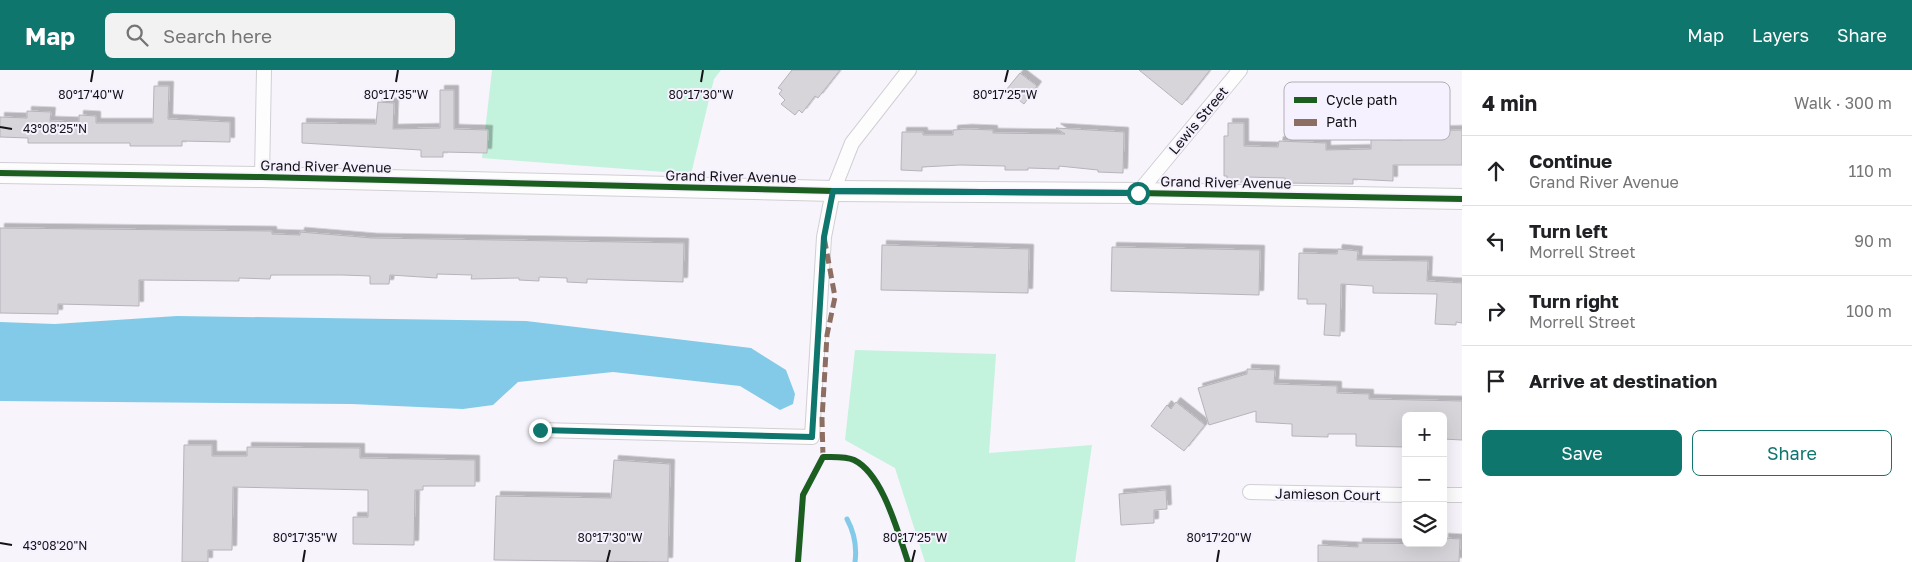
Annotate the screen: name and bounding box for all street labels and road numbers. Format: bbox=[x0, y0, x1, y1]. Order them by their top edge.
street label: Lewis Street bbox=[1165, 83, 1231, 157]
street label: Grand River Avenue bbox=[260, 156, 392, 176]
street label: Grand River Avenue bbox=[665, 166, 797, 186]
street label: Grand River Avenue bbox=[1160, 172, 1292, 192]
street label: Jamieson Court bbox=[1275, 485, 1381, 503]

